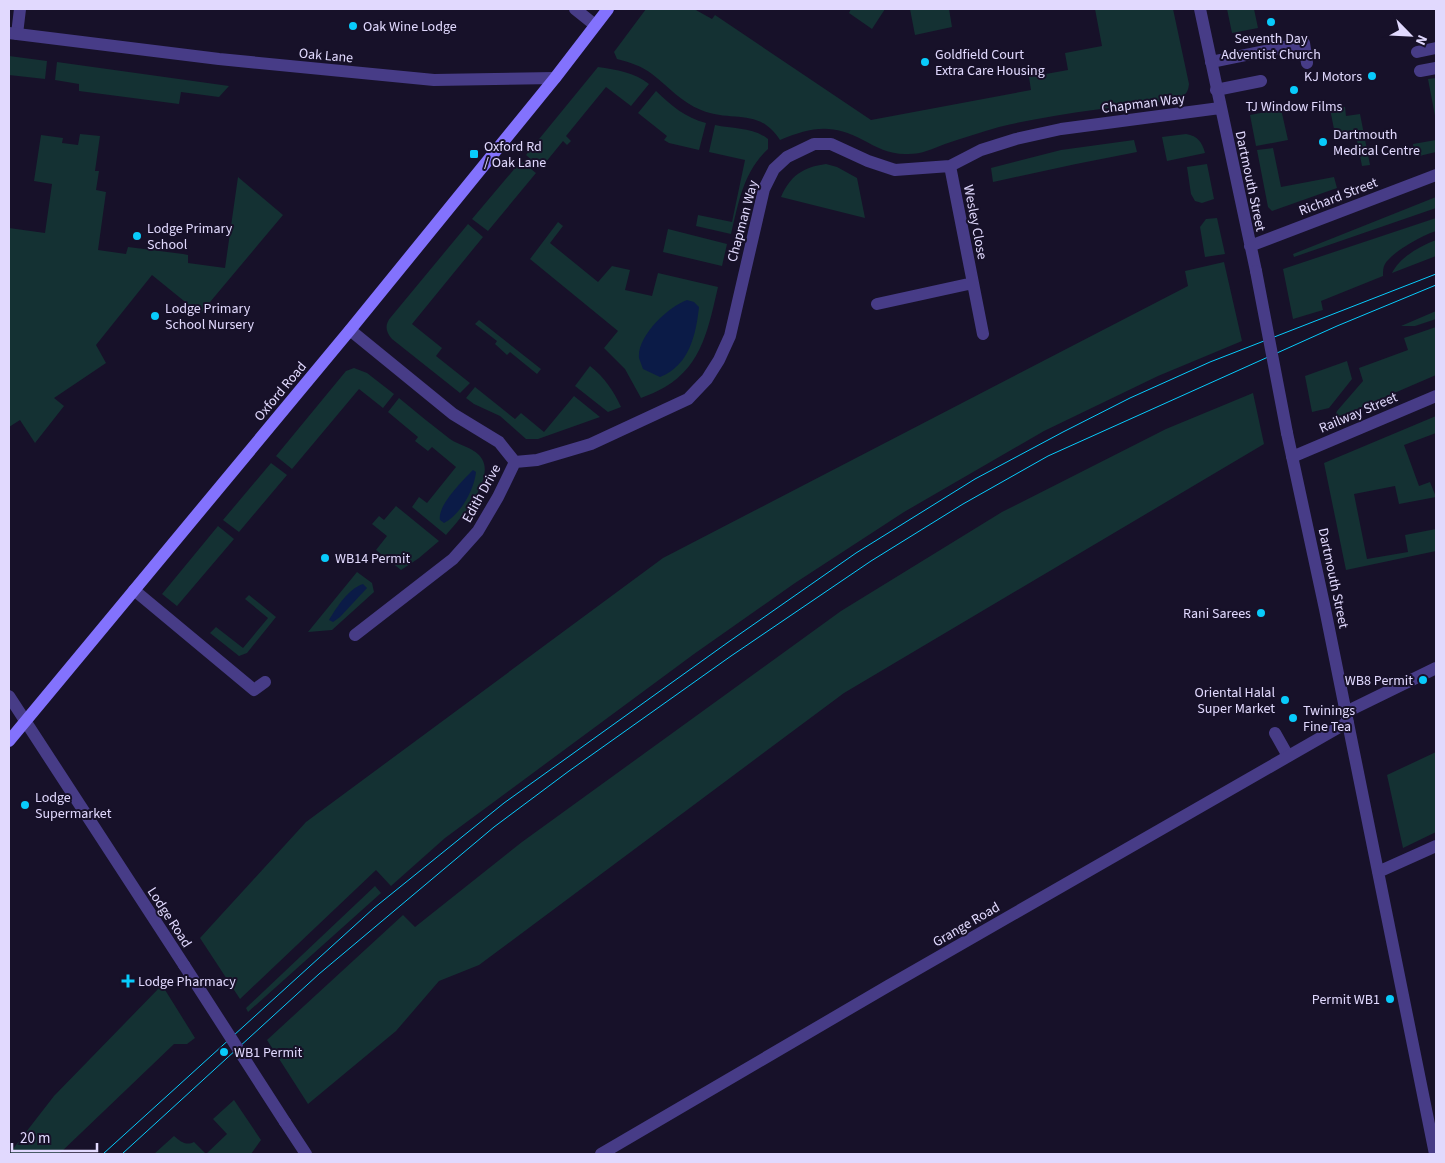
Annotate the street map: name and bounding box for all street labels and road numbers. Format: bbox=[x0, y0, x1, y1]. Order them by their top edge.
street label: Oak Lane bbox=[298, 44, 354, 68]
street label: Chapman Way bbox=[1100, 89, 1186, 119]
street label: Dartmouth Street bbox=[1230, 129, 1270, 234]
street label: Richard Street bbox=[1296, 173, 1381, 221]
street label: Chapman Way bbox=[722, 178, 764, 264]
street label: Wesley Close bbox=[958, 183, 992, 261]
street label: Oxford Road bbox=[250, 358, 312, 426]
street label: Railway Street bbox=[1316, 387, 1401, 438]
street label: Edith Drive bbox=[458, 461, 506, 526]
street label: Dartmouth Street bbox=[1313, 526, 1353, 631]
street label: Lodge Road bbox=[142, 883, 196, 952]
street label: Grange Road bbox=[929, 898, 1004, 952]

